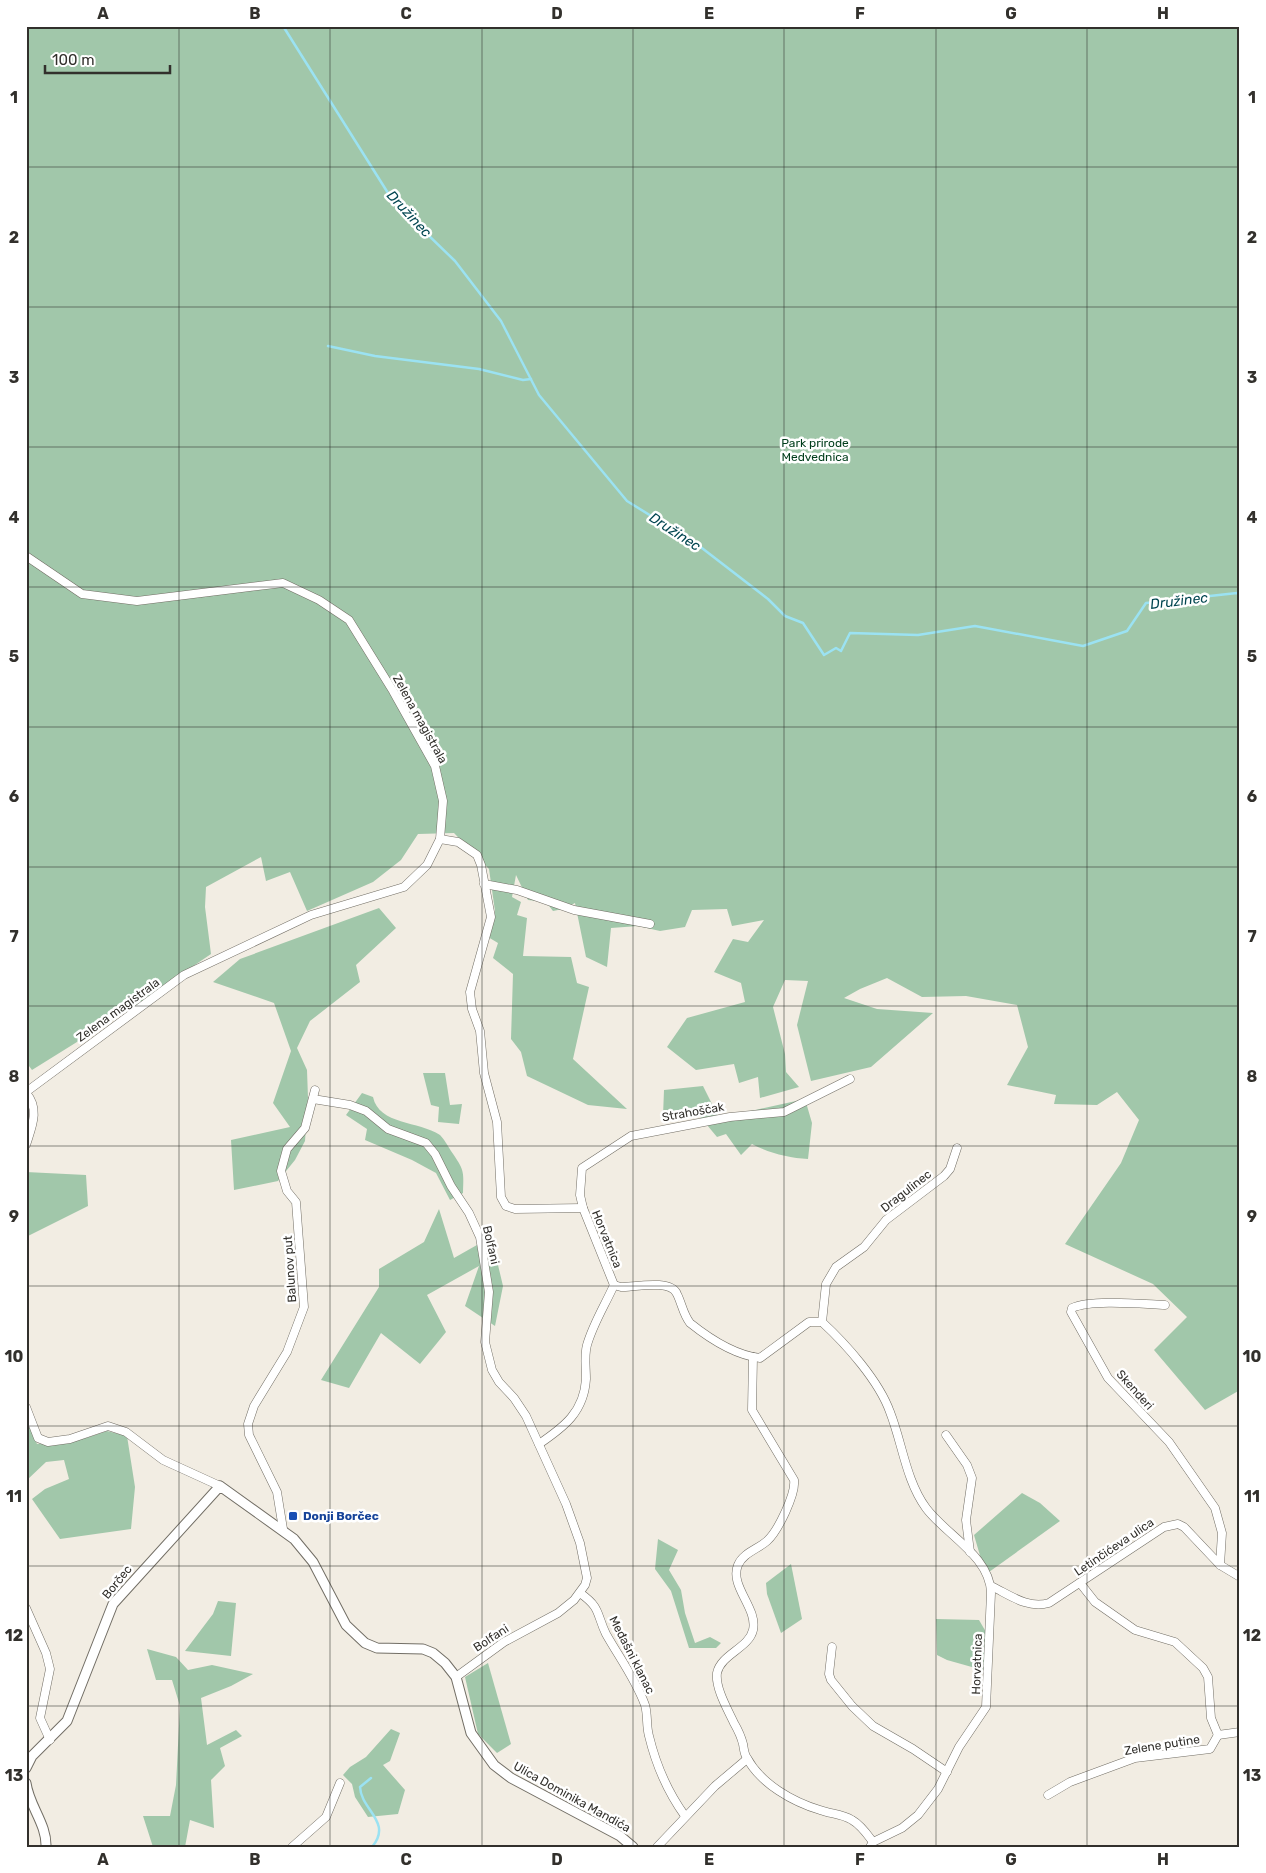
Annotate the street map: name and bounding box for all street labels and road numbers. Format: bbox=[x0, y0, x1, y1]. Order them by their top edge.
street label: Zelena magistrala bbox=[390, 672, 450, 766]
street label: Zelena magistrala bbox=[74, 975, 162, 1045]
street label: Strahoščak bbox=[661, 1099, 726, 1124]
street label: Dragulinec bbox=[878, 1167, 934, 1215]
street label: Horvatnica bbox=[589, 1208, 625, 1270]
street label: Bolfani bbox=[480, 1224, 502, 1266]
street label: Balunov put bbox=[281, 1235, 299, 1303]
street label: Skenderi bbox=[1114, 1367, 1157, 1413]
street label: Letinčićeva ulica bbox=[1071, 1515, 1157, 1579]
street label: Borčec bbox=[99, 1562, 135, 1602]
street label: Međašni klanac bbox=[606, 1614, 658, 1697]
street label: Bolfani bbox=[471, 1621, 511, 1655]
street label: Horvatnica bbox=[969, 1633, 985, 1695]
street label: Zelene putine bbox=[1123, 1732, 1201, 1758]
street label: Ulica Dominika Mandića bbox=[511, 1759, 633, 1835]

